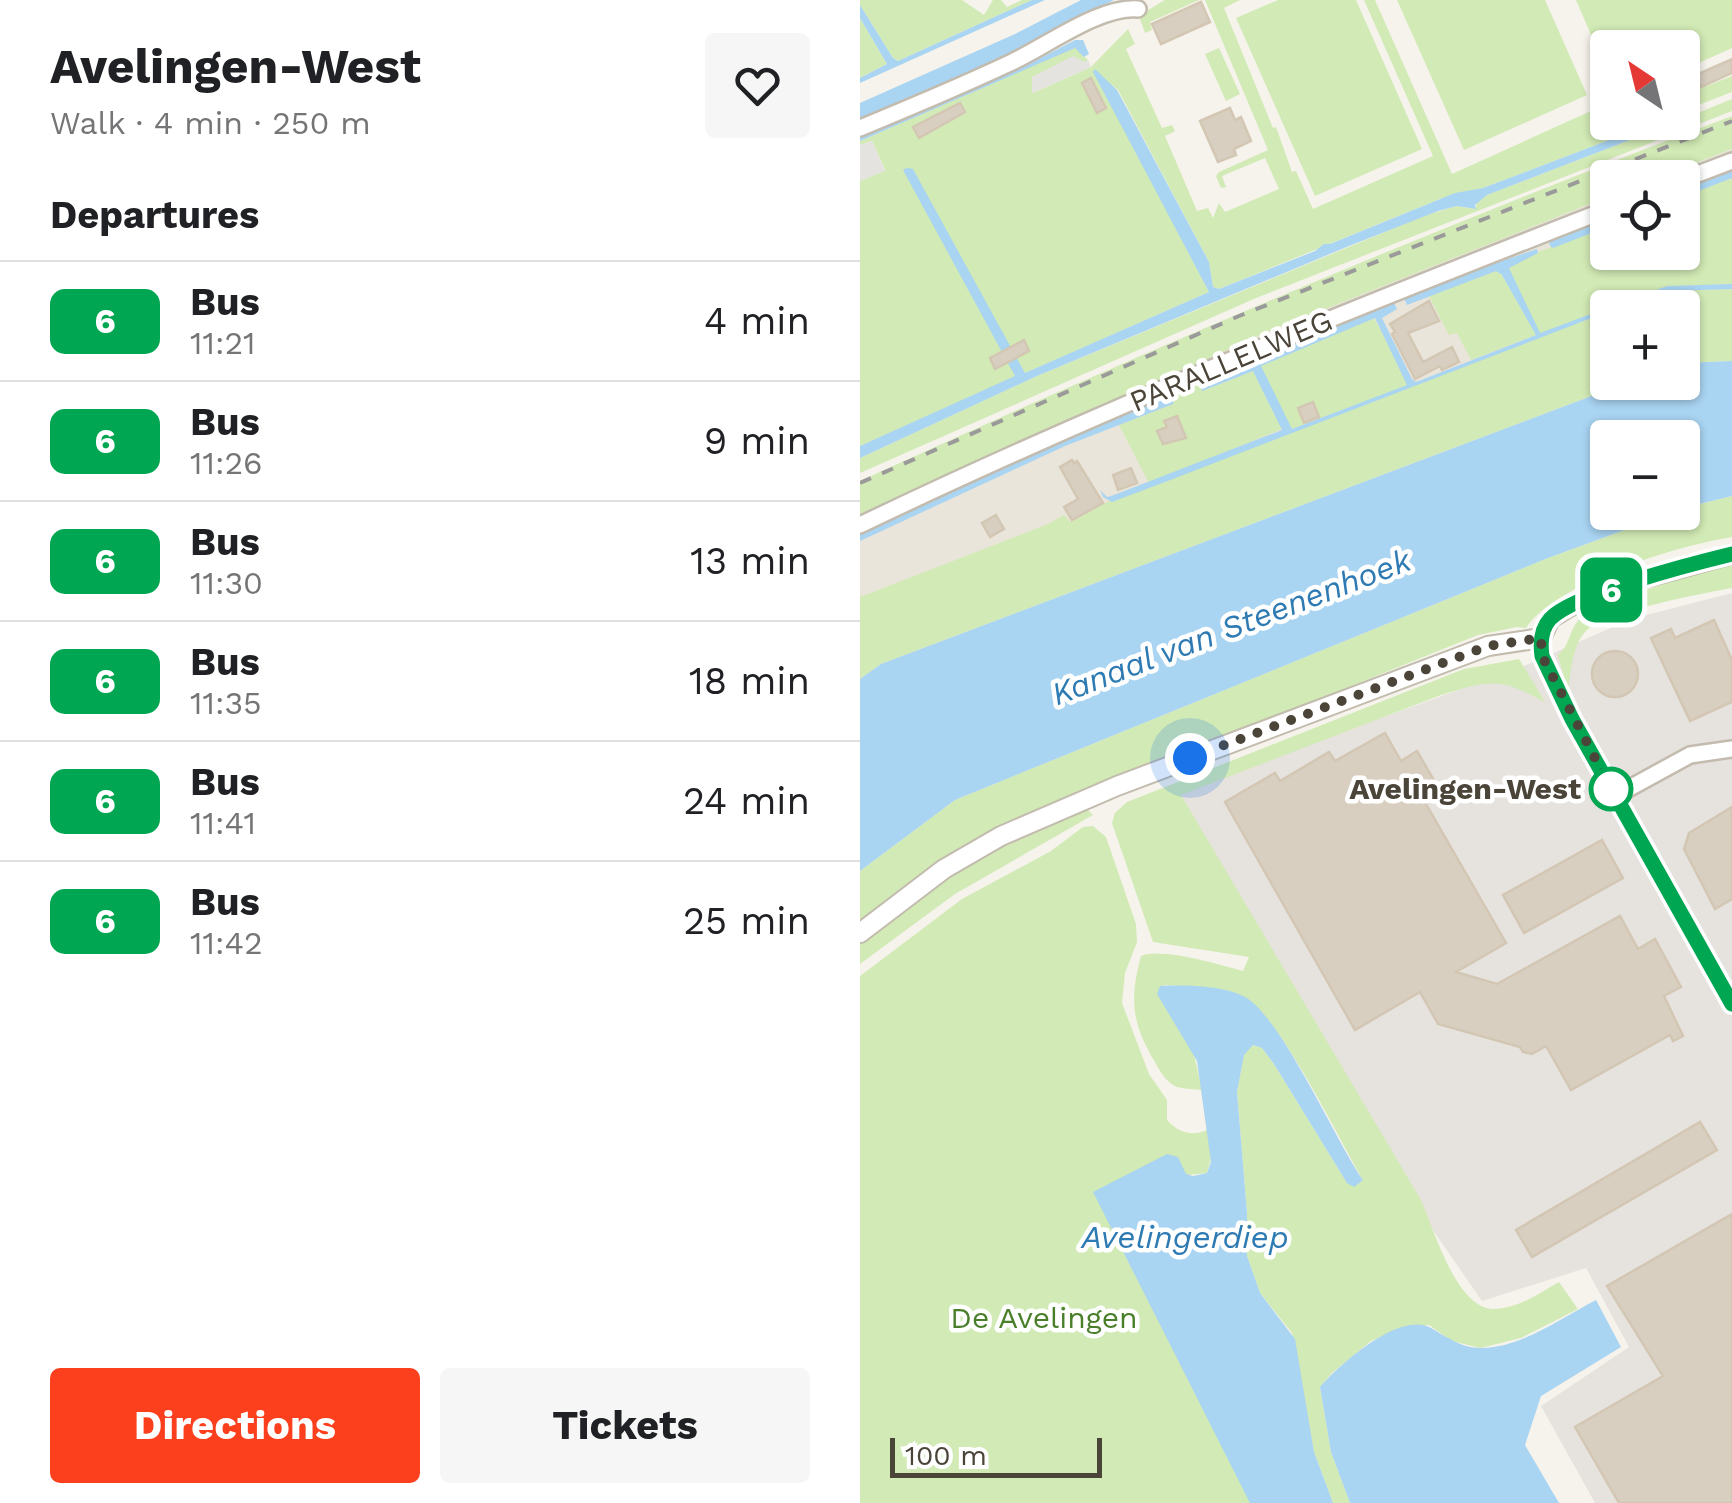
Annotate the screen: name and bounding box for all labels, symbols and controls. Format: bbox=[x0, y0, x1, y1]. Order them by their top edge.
north arrow bbox=[1590, 30, 1700, 140]
map controls bbox=[1590, 30, 1700, 530]
button: heart bbox=[705, 33, 810, 138]
text: Avelingen-West bbox=[50, 38, 421, 95]
text: Walk · 4 min · 250 m bbox=[50, 104, 371, 142]
button: locate bbox=[1590, 160, 1700, 270]
text: Departures bbox=[50, 193, 259, 237]
text: Bus bbox=[190, 280, 260, 324]
button: + bbox=[1590, 290, 1700, 400]
text: 4 min bbox=[704, 299, 810, 343]
text: 6 bbox=[94, 300, 116, 342]
street label: PARALLELWEG bbox=[1124, 302, 1337, 419]
text: 11:21 bbox=[190, 324, 256, 362]
text: Bus bbox=[190, 400, 260, 444]
text: 9 min bbox=[704, 419, 810, 463]
text: 6 bbox=[94, 420, 116, 462]
button: − bbox=[1590, 420, 1700, 530]
text: 11:26 bbox=[190, 444, 263, 482]
text: Bus bbox=[190, 520, 260, 564]
text: 13 min bbox=[690, 539, 810, 583]
text: 6 bbox=[94, 540, 116, 582]
water label: Kanaal van Steenenhoek bbox=[1046, 540, 1418, 713]
line badge: 6 bbox=[1578, 558, 1644, 622]
text: 11:30 bbox=[190, 564, 263, 602]
text: 6 bbox=[1600, 569, 1622, 611]
text: Bus bbox=[190, 640, 260, 684]
text: 18 min bbox=[689, 659, 810, 703]
text: 6 bbox=[94, 660, 116, 702]
text: 11:35 bbox=[190, 684, 262, 722]
your location bbox=[1165, 733, 1215, 783]
text: Bus bbox=[190, 760, 260, 804]
marker: Avelingen-West bbox=[1590, 768, 1632, 810]
place label: Avelingen-West bbox=[1349, 771, 1581, 806]
text: 24 min bbox=[683, 779, 810, 823]
text: 6 bbox=[94, 780, 116, 822]
text: 11:41 bbox=[190, 804, 256, 842]
text: Bus bbox=[190, 880, 260, 924]
text: 25 min bbox=[683, 899, 810, 943]
text: 6 bbox=[94, 900, 116, 942]
text: 11:42 bbox=[190, 924, 263, 962]
water label: Avelingerdiep bbox=[1079, 1218, 1289, 1256]
park label: De Avelingen bbox=[950, 1300, 1138, 1335]
button: Directions bbox=[50, 1368, 420, 1483]
button: Tickets bbox=[440, 1368, 810, 1483]
scale bar bbox=[890, 1433, 1102, 1478]
text: 100 m bbox=[905, 1439, 987, 1472]

